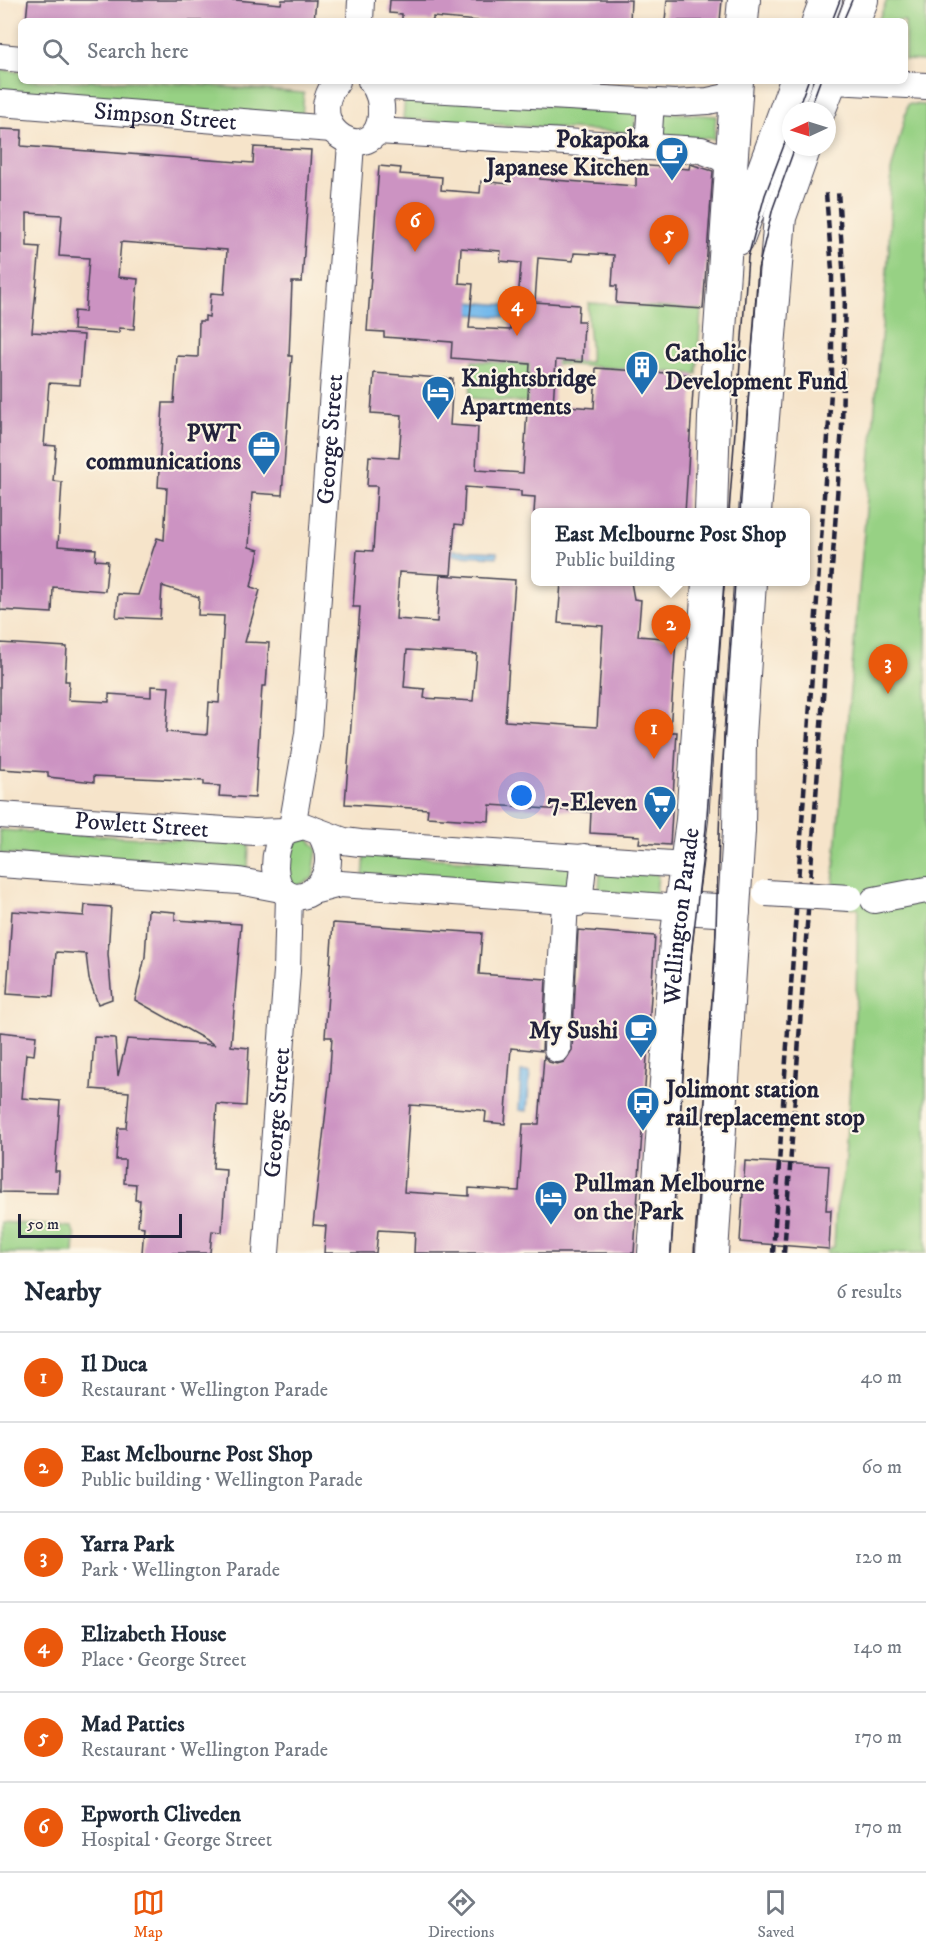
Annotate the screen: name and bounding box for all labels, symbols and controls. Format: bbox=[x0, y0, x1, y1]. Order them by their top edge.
search box bbox=[18, 18, 908, 84]
icon: search bbox=[39, 35, 72, 68]
text: Search here bbox=[87, 38, 189, 65]
street label: Simpson Street bbox=[93, 96, 238, 138]
north arrow bbox=[782, 102, 836, 156]
place label: Pokapoka Japanese Kitchen bbox=[483, 125, 650, 183]
cafe icon: Pokapoka Japanese Kitchen bbox=[654, 135, 690, 182]
pin: 6 bbox=[396, 202, 434, 252]
pin: 5 bbox=[650, 216, 688, 265]
pin: 4 bbox=[498, 286, 536, 336]
place label: Catholic Development Fund bbox=[665, 339, 848, 397]
building icon: Catholic Development Fund bbox=[624, 349, 660, 396]
place label: Knightsbridge Apartments bbox=[460, 364, 596, 422]
street label: George Street bbox=[311, 373, 350, 506]
hotel icon: Knightsbridge Apartments bbox=[420, 374, 456, 421]
place label: PWT communications bbox=[86, 419, 242, 477]
office icon: PWT communications bbox=[246, 429, 282, 476]
popup bbox=[531, 508, 810, 586]
text: East Melbourne Post Shop bbox=[555, 521, 786, 548]
text: Public building bbox=[555, 548, 675, 573]
pin: 2 bbox=[652, 606, 690, 655]
pin: 3 bbox=[868, 644, 908, 694]
pin: 1 bbox=[634, 710, 674, 759]
your location bbox=[507, 781, 536, 810]
supermarket icon: 7-Eleven bbox=[642, 784, 678, 831]
place label: 7-Eleven bbox=[548, 788, 637, 818]
street label: Powlett Street bbox=[74, 806, 210, 845]
street label: Wellington Parade bbox=[657, 826, 707, 1007]
cafe icon: My Sushi bbox=[623, 1012, 659, 1059]
place label: My Sushi bbox=[529, 1016, 618, 1046]
street label: George Street bbox=[258, 1046, 297, 1179]
place label: Jolimont station rail replacement stop bbox=[663, 1075, 865, 1133]
bus stop icon: Jolimont station rail replacement stop bbox=[625, 1085, 661, 1132]
place label: Pullman Melbourne on the Park bbox=[574, 1169, 764, 1227]
hotel icon: Pullman Melbourne on the Park bbox=[533, 1179, 569, 1226]
scale bar bbox=[18, 1211, 182, 1238]
text: 50 m bbox=[27, 1214, 59, 1234]
text: Nearby bbox=[24, 1276, 101, 1309]
text: 6 results bbox=[836, 1280, 902, 1305]
text: Il Duca bbox=[81, 1351, 147, 1378]
text: 1 bbox=[40, 1365, 47, 1390]
text: 40 m bbox=[860, 1365, 902, 1390]
text: Restaurant · Wellington Parade bbox=[81, 1378, 328, 1403]
text: East Melbourne Post Shop bbox=[81, 1441, 313, 1468]
text: 2 bbox=[39, 1455, 48, 1480]
text: 60 m bbox=[862, 1455, 902, 1480]
text: Public building · Wellington Parade bbox=[81, 1468, 363, 1493]
text: Yarra Park bbox=[81, 1531, 174, 1558]
text: 3 bbox=[40, 1545, 47, 1570]
text: 120 m bbox=[855, 1545, 902, 1570]
text: Park · Wellington Parade bbox=[81, 1558, 280, 1583]
text: Elizabeth House bbox=[81, 1621, 226, 1648]
text: 4 bbox=[38, 1635, 49, 1660]
text: 140 m bbox=[853, 1635, 902, 1660]
text: Place · George Street bbox=[81, 1648, 246, 1673]
text: Mad Patties bbox=[81, 1711, 185, 1738]
text: 5 bbox=[39, 1725, 48, 1750]
text: 170 m bbox=[854, 1725, 902, 1750]
text: Restaurant · Wellington Parade bbox=[81, 1738, 328, 1763]
text: Epworth Cliveden bbox=[81, 1801, 241, 1828]
text: 6 bbox=[38, 1815, 49, 1840]
text: 170 m bbox=[854, 1815, 902, 1840]
text: Hospital · George Street bbox=[81, 1828, 272, 1853]
tab: Map bbox=[132, 1886, 165, 1942]
tab: Directions bbox=[428, 1886, 494, 1942]
tab: Saved bbox=[758, 1886, 794, 1942]

